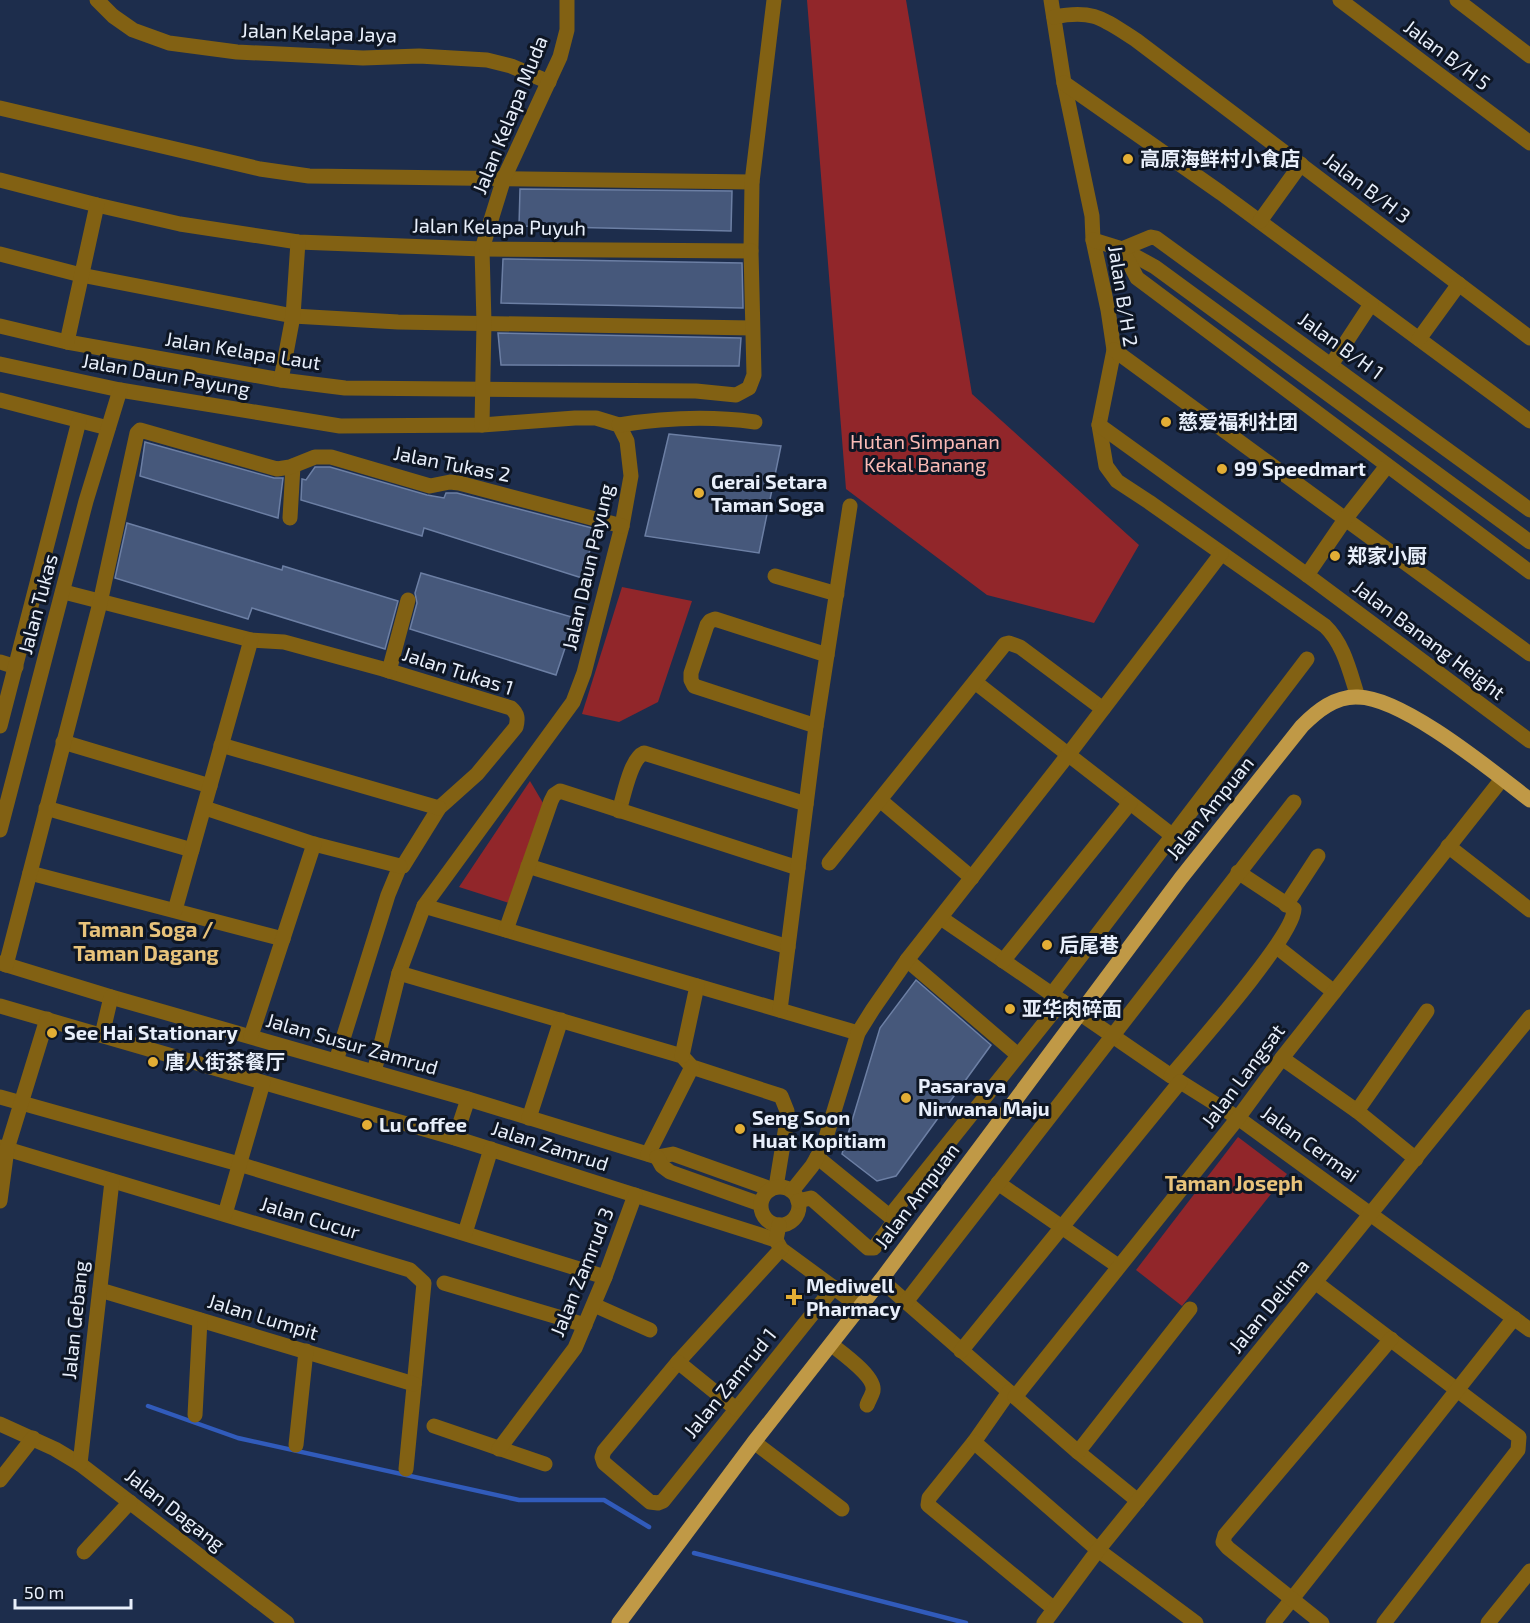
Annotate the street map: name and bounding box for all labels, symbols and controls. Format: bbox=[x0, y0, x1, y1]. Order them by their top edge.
street label: Jalan B/H 5 bbox=[1400, 14, 1495, 94]
street label: Jalan Kelapa Jaya bbox=[241, 17, 397, 47]
street label: Jalan Kelapa Muda bbox=[466, 32, 552, 197]
place label: 高原海鲜村小食店 bbox=[1140, 146, 1300, 170]
street label: Jalan B/H 3 bbox=[1320, 147, 1416, 228]
marker: 高原海鲜村小食店 bbox=[1121, 152, 1135, 166]
street label: Jalan Kelapa Puyuh bbox=[412, 212, 586, 240]
street label: Jalan B/H 2 bbox=[1104, 243, 1144, 348]
street label: Jalan B/H 1 bbox=[1294, 306, 1389, 384]
street label: Jalan Kelapa Laut bbox=[164, 326, 323, 374]
street label: Jalan Daun Payung bbox=[80, 347, 252, 401]
place label: 慈爱福利社团 bbox=[1178, 409, 1298, 433]
marker: 慈爱福利社团 bbox=[1159, 415, 1173, 429]
park label: Hutan Simpanan Kekal Banang bbox=[850, 429, 1000, 476]
street label: Jalan Tukas 2 bbox=[392, 440, 513, 486]
place label: 99 Speedmart bbox=[1234, 456, 1366, 480]
marker: 99 Speedmart bbox=[1215, 462, 1229, 476]
place label: Gerai Setara Taman Soga bbox=[711, 469, 827, 516]
street label: Jalan Daun Payung bbox=[556, 481, 618, 652]
marker: Gerai Setara Taman Soga bbox=[692, 486, 706, 500]
place label: 郑家小厨 bbox=[1347, 543, 1427, 567]
marker: 郑家小厨 bbox=[1328, 549, 1342, 563]
street label: Jalan Tukas bbox=[12, 551, 62, 657]
street label: Jalan Banang Height bbox=[1349, 574, 1510, 704]
street label: Jalan Tukas 1 bbox=[400, 641, 517, 699]
street label: Jalan Ampuan bbox=[1160, 751, 1258, 864]
district label: Taman Soga / Taman Dagang bbox=[73, 916, 219, 965]
place label: 后尾巷 bbox=[1059, 932, 1119, 956]
marker: 后尾巷 bbox=[1040, 938, 1054, 952]
place label: 亚华肉碎面 bbox=[1022, 996, 1122, 1020]
marker: 亚华肉碎面 bbox=[1003, 1002, 1017, 1016]
street label: Jalan Susur Zamrud bbox=[264, 1007, 441, 1079]
street label: Jalan Langsat bbox=[1195, 1019, 1289, 1132]
place label: See Hai Stationary bbox=[64, 1020, 238, 1045]
marker: See Hai Stationary bbox=[45, 1026, 59, 1040]
place label: 唐人街茶餐厅 bbox=[165, 1049, 285, 1073]
marker: 唐人街茶餐厅 bbox=[146, 1055, 160, 1069]
place label: Pasaraya Nirwana Maju bbox=[918, 1073, 1050, 1120]
marker: Pasaraya Nirwana Maju bbox=[899, 1091, 913, 1105]
street label: Jalan Cermai bbox=[1257, 1100, 1364, 1187]
place label: Seng Soon Huat Kopitiam bbox=[752, 1105, 886, 1152]
place label: Lu Coffee bbox=[379, 1112, 467, 1136]
street label: Jalan Zamrud bbox=[489, 1115, 612, 1175]
marker: Lu Coffee bbox=[360, 1118, 374, 1132]
marker: Seng Soon Huat Kopitiam bbox=[733, 1122, 747, 1136]
street label: Jalan Ampuan bbox=[869, 1138, 964, 1253]
district label: Taman Joseph bbox=[1165, 1170, 1303, 1195]
street label: Jalan Cucur bbox=[258, 1191, 363, 1244]
street label: Jalan Zamrud 3 bbox=[544, 1204, 618, 1340]
street label: Jalan Delima bbox=[1223, 1253, 1313, 1357]
street label: Jalan Gebang bbox=[56, 1259, 92, 1380]
place label: Mediwell Pharmacy bbox=[806, 1273, 902, 1321]
street label: Jalan Lumpit bbox=[205, 1288, 322, 1344]
marker: Mediwell Pharmacy bbox=[787, 1290, 801, 1304]
street label: Jalan Zamrud 1 bbox=[678, 1323, 781, 1442]
street label: Jalan Dagang bbox=[121, 1463, 230, 1556]
scale bar bbox=[15, 1572, 130, 1610]
text: 50 m bbox=[24, 1581, 64, 1603]

